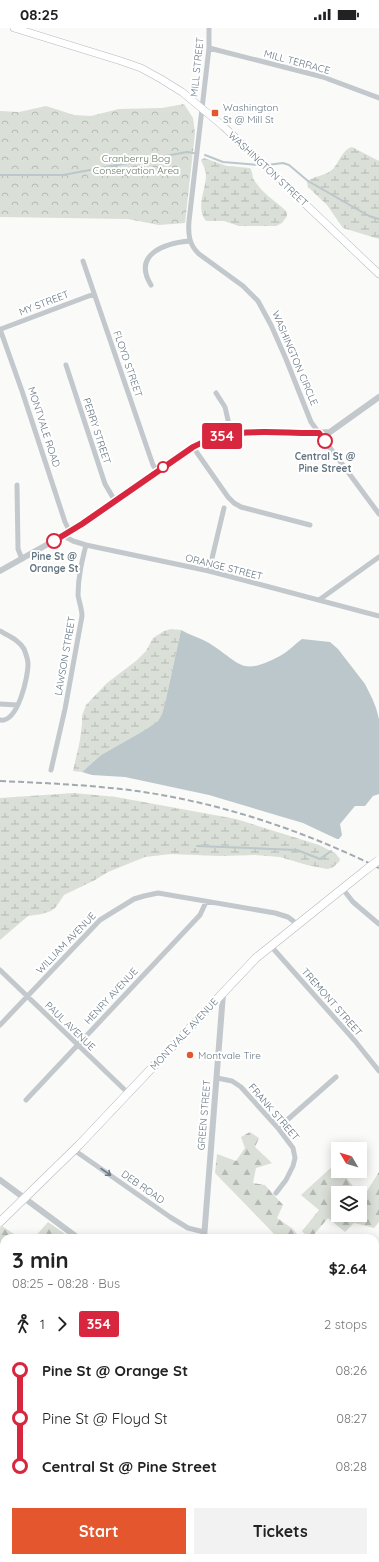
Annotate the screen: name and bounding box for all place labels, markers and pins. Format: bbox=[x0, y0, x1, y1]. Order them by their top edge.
place label: Washington St @ Mill St bbox=[223, 101, 278, 126]
marker: Washington St @ Mill St bbox=[210, 108, 220, 118]
marker: Central St @ Pine Street bbox=[317, 433, 333, 449]
place label: Central St @ Pine Street bbox=[295, 450, 356, 475]
unlabelled marker bbox=[157, 461, 169, 473]
marker: Pine St @ Orange St bbox=[46, 533, 62, 549]
place label: Pine St @ Orange St bbox=[30, 550, 79, 575]
place label: Montvale Tire bbox=[198, 1049, 261, 1062]
marker: Montvale Tire bbox=[185, 1050, 195, 1060]

